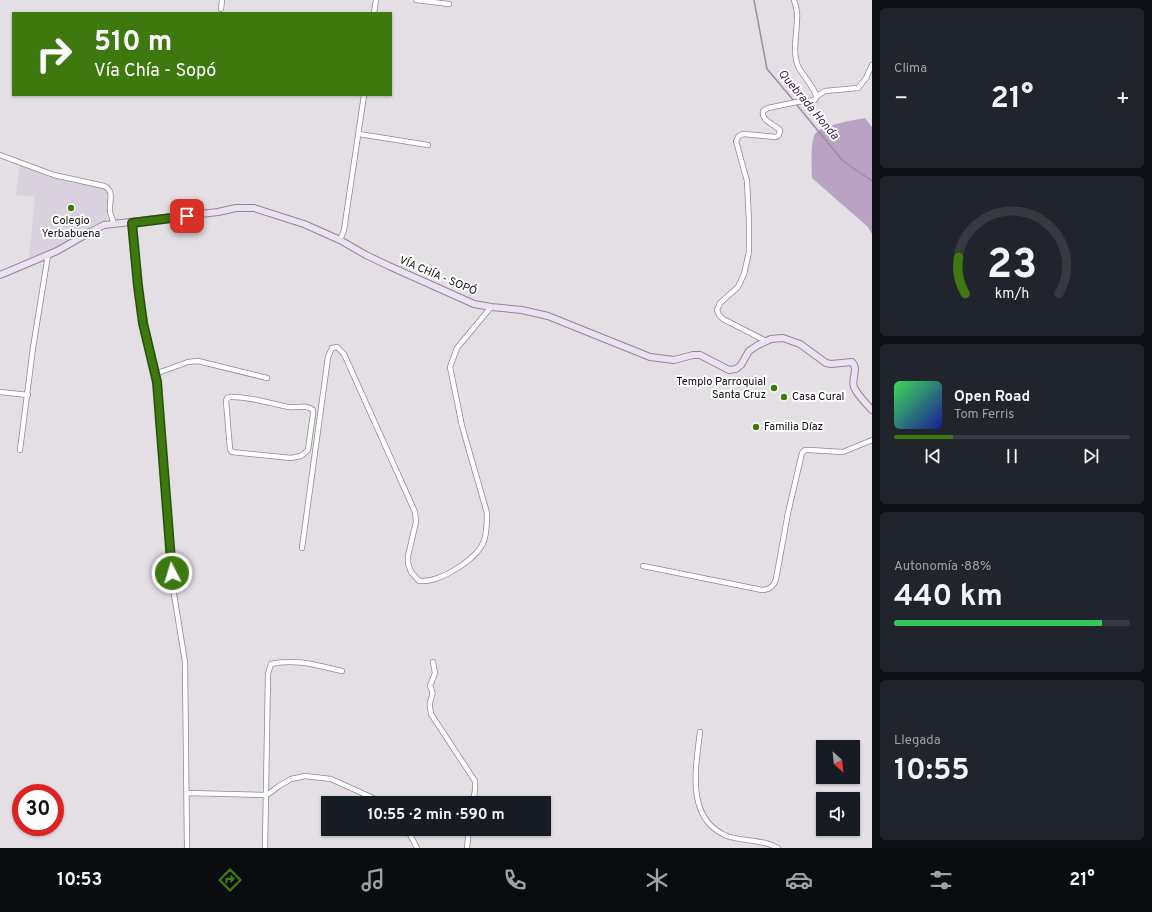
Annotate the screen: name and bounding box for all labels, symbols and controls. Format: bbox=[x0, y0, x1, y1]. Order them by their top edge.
text: 510 m bbox=[94, 25, 172, 61]
icon: right bbox=[28, 28, 80, 80]
text: Vía Chía - Sopó bbox=[94, 60, 216, 83]
text: Clima bbox=[894, 61, 927, 77]
water label: Quebrada Honda bbox=[774, 67, 843, 144]
text: 21° bbox=[991, 81, 1033, 118]
text: − bbox=[894, 86, 908, 113]
text: + bbox=[1116, 86, 1130, 113]
pin bbox=[170, 199, 204, 233]
marker: Colegio Yerbabuena bbox=[66, 203, 76, 213]
icon: arrive bbox=[176, 205, 198, 227]
place label: Colegio Yerbabuena bbox=[42, 214, 101, 241]
text: 23 bbox=[987, 240, 1037, 293]
street label: VÍA CHÍA - SOPÓ bbox=[397, 252, 479, 299]
text: km/h bbox=[995, 285, 1029, 303]
place label: Templo Parroquial Santa Cruz bbox=[676, 375, 766, 402]
marker: Templo Parroquial Santa Cruz bbox=[769, 383, 779, 393]
text: Open Road bbox=[954, 388, 1030, 407]
place label: Casa Cural bbox=[792, 390, 844, 404]
marker: Casa Cural bbox=[779, 392, 789, 402]
text: Tom Ferris bbox=[954, 407, 1014, 423]
place label: Familia Díaz bbox=[764, 420, 823, 434]
marker: Familia Díaz bbox=[751, 422, 761, 432]
icon: previous bbox=[922, 445, 944, 467]
icon: pause bbox=[1001, 445, 1023, 467]
icon: next bbox=[1080, 445, 1102, 467]
position arrow bbox=[151, 552, 193, 594]
text: Autonomía · 88% bbox=[894, 559, 991, 575]
text: 440 km bbox=[894, 579, 1003, 616]
text: Llegada bbox=[894, 733, 941, 749]
north arrow bbox=[816, 740, 860, 784]
map controls bbox=[816, 740, 860, 836]
text: 10:55 bbox=[894, 753, 970, 790]
speed limit sign: 30 bbox=[12, 784, 64, 836]
button: sound bbox=[816, 792, 860, 836]
text: 10:55 · 2 min · 590 m bbox=[367, 806, 505, 825]
icon: directions bbox=[216, 866, 244, 894]
icon: music bbox=[359, 866, 387, 894]
icon: phone bbox=[501, 866, 529, 894]
icon: climate bbox=[643, 866, 671, 894]
icon: car bbox=[785, 866, 813, 894]
icon: filters bbox=[927, 866, 955, 894]
text: 10:53 bbox=[57, 869, 102, 892]
text: 21° bbox=[1069, 869, 1095, 892]

